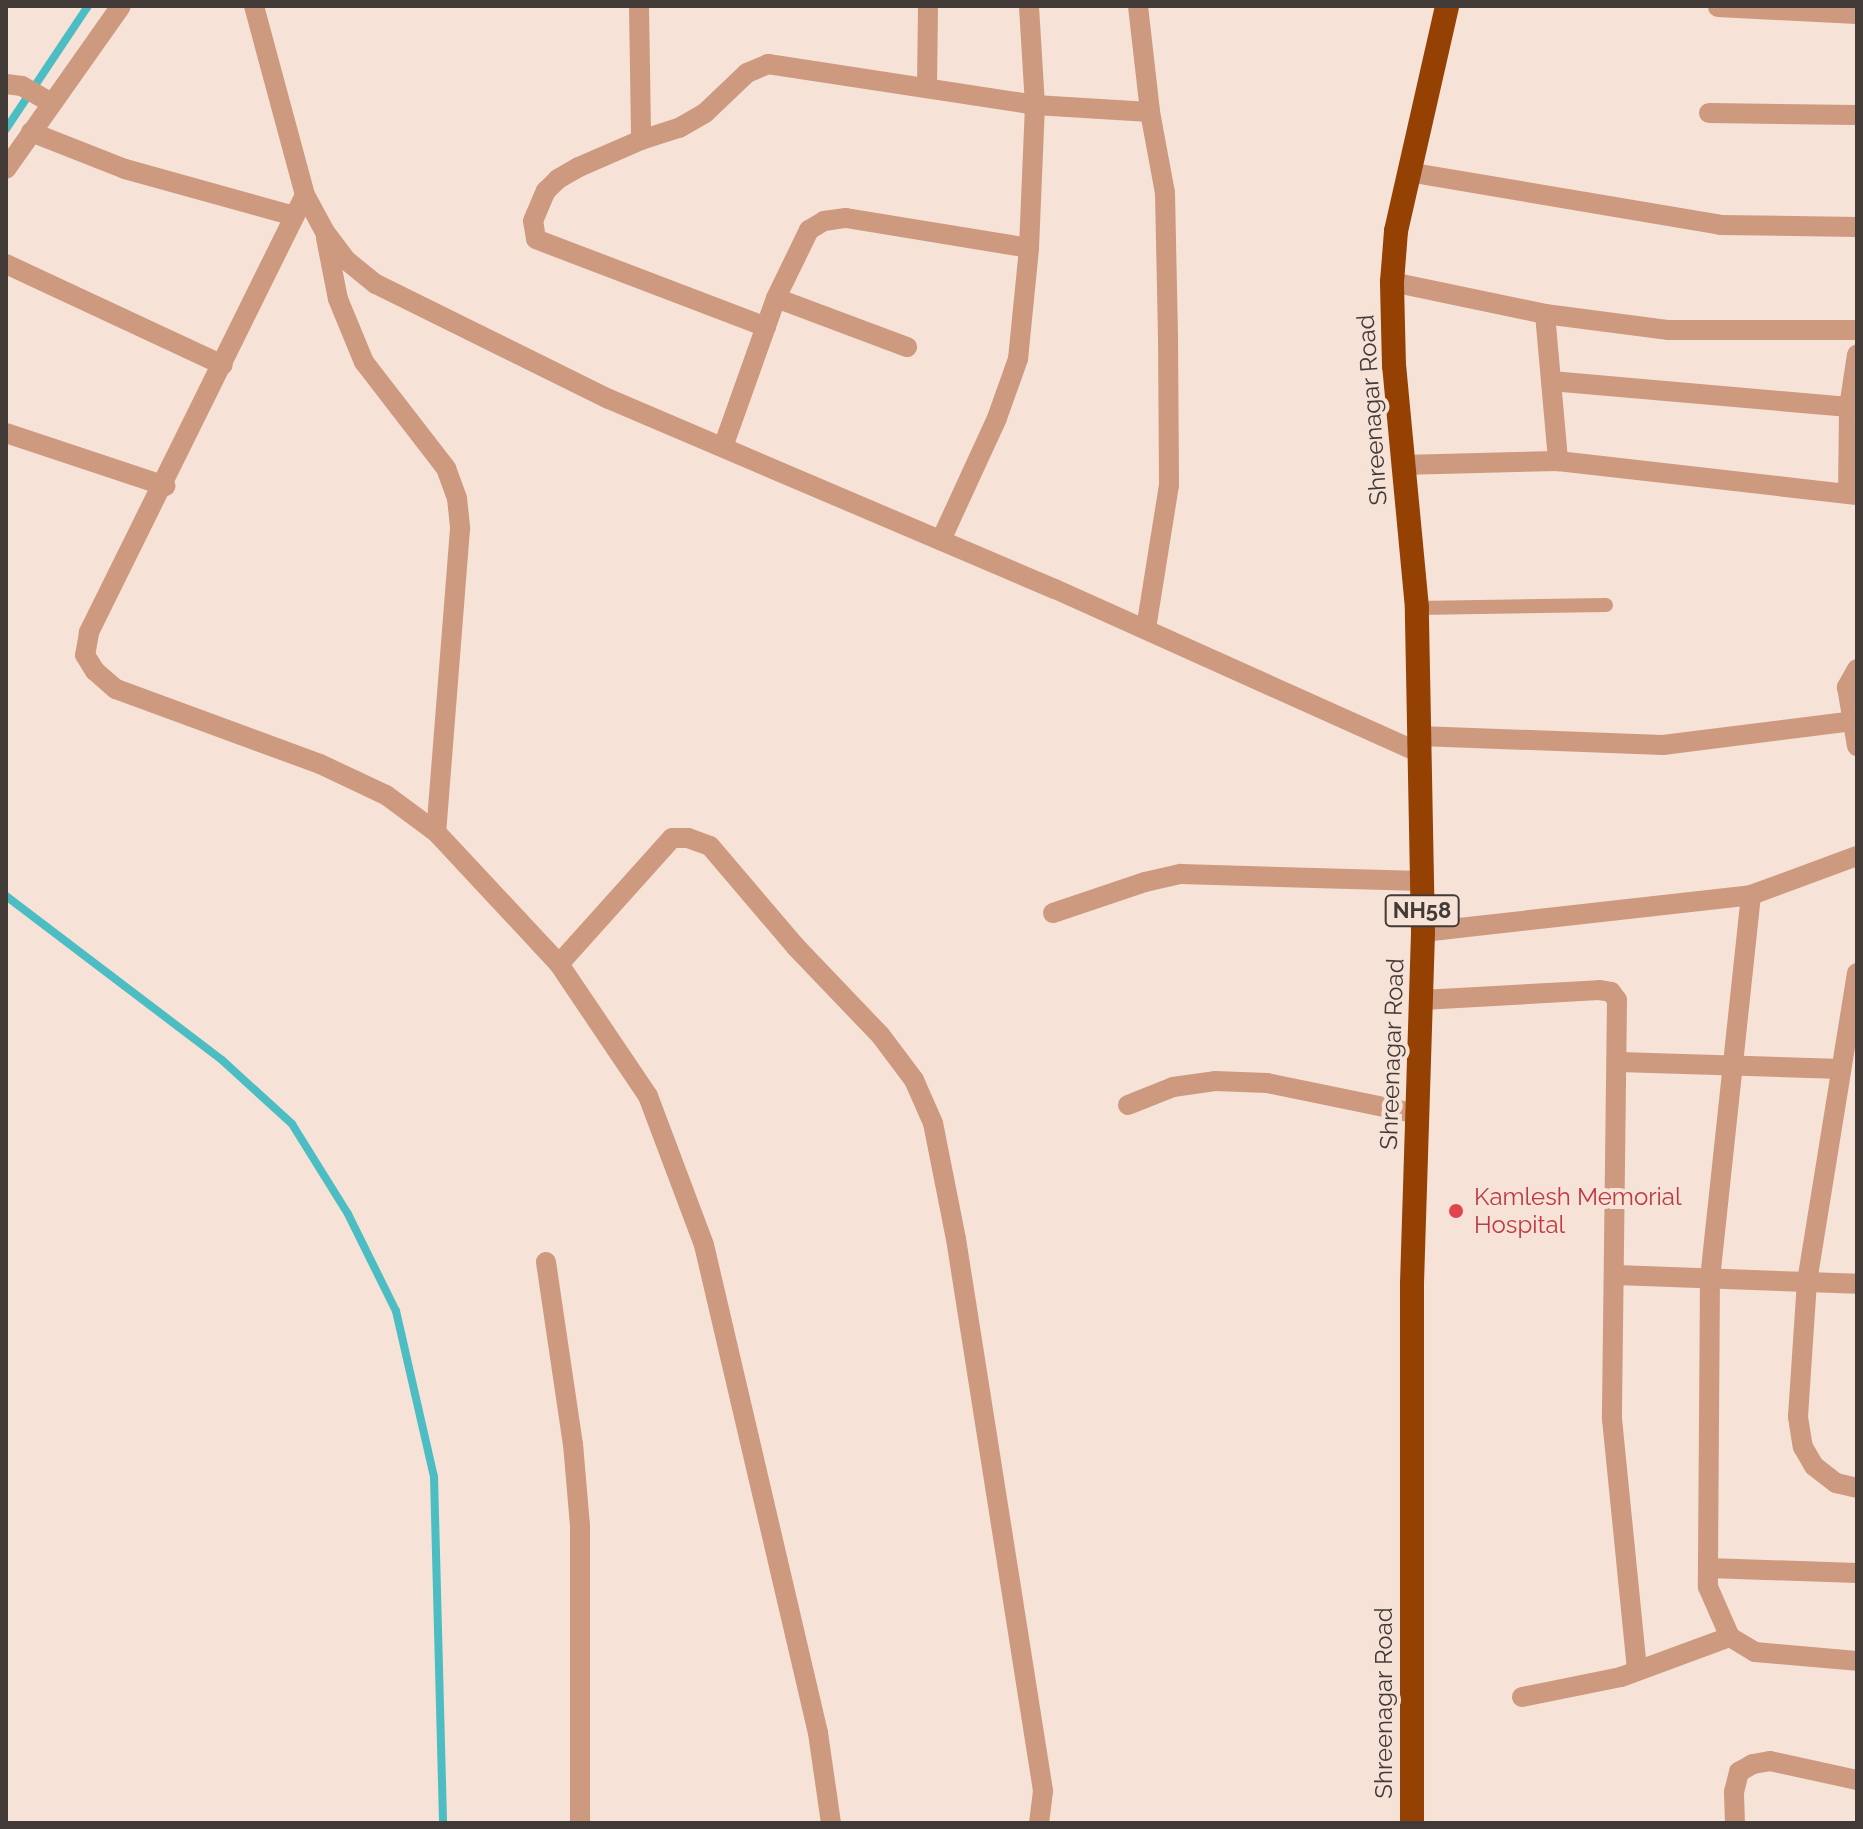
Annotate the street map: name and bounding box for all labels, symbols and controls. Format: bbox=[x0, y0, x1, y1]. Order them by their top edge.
street label: Shreenagar Road bbox=[1351, 313, 1393, 507]
road number: NH58 bbox=[1384, 893, 1460, 929]
street label: Shreenagar Road bbox=[1374, 958, 1410, 1150]
place label: Kamlesh Memorial Hospital bbox=[1474, 1183, 1681, 1239]
marker: Kamlesh Memorial Hospital bbox=[1445, 1200, 1467, 1222]
street label: Shreenagar Road bbox=[1370, 1607, 1398, 1799]

